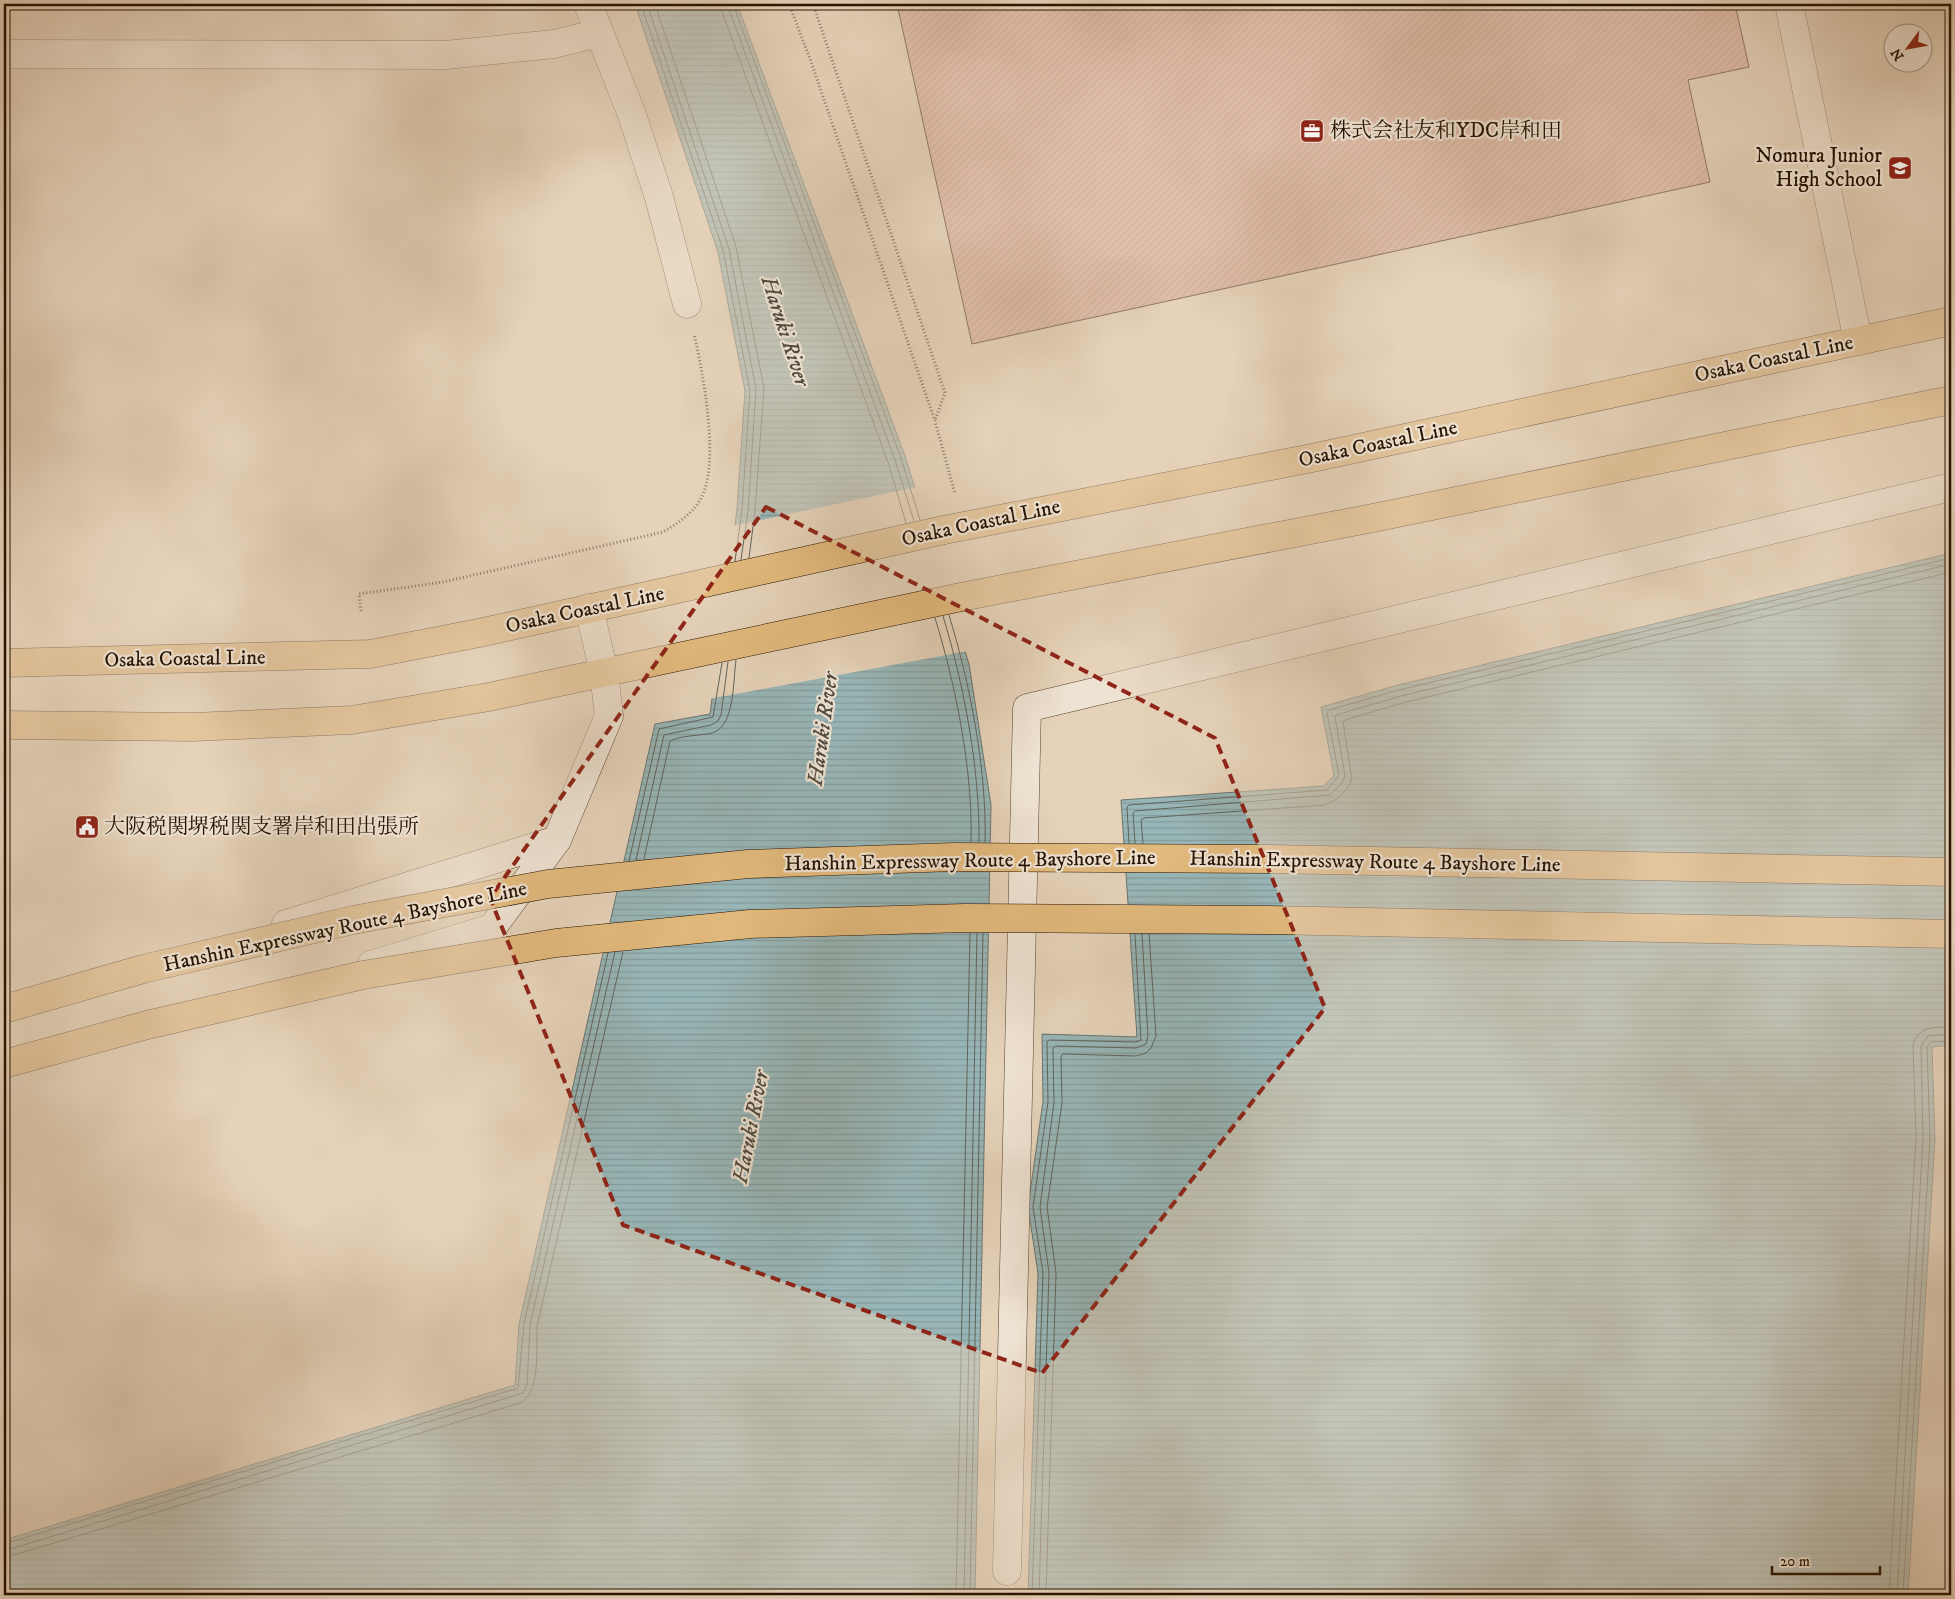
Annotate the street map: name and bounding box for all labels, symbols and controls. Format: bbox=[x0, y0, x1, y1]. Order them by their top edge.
north arrow bbox=[1882, 22, 1932, 72]
text: N bbox=[1887, 44, 1909, 64]
office icon: 株式会社友和YDC岸和田 bbox=[1299, 118, 1325, 144]
place label: 株式会社友和YDC岸和田 bbox=[1330, 118, 1562, 144]
place label: Nomura Junior High School bbox=[1755, 143, 1883, 193]
school or university icon: Nomura Junior High School bbox=[1887, 155, 1913, 181]
water label: Haruki River bbox=[754, 272, 816, 392]
street label: Osaka Coastal Line bbox=[1692, 329, 1856, 388]
street label: Osaka Coastal Line bbox=[1296, 414, 1460, 473]
street label: Osaka Coastal Line bbox=[899, 493, 1063, 552]
street label: Osaka Coastal Line bbox=[503, 580, 667, 639]
street label: Osaka Coastal Line bbox=[104, 645, 266, 673]
water label: Haruki River bbox=[802, 668, 845, 788]
public building icon: 大阪税関堺税関支署岸和田出張所 bbox=[74, 814, 100, 840]
place label: 大阪税関堺税関支署岸和田出張所 bbox=[104, 814, 419, 840]
street label: Hanshin Expressway Route 4 Bayshore Line bbox=[784, 845, 1156, 877]
street label: Hanshin Expressway Route 4 Bayshore Line bbox=[1189, 846, 1561, 878]
street label: Hanshin Expressway Route 4 Bayshore Line bbox=[161, 876, 530, 978]
water label: Haruki River bbox=[727, 1066, 776, 1187]
scale bar bbox=[1772, 1544, 1880, 1576]
text: 20 m bbox=[1780, 1552, 1810, 1571]

